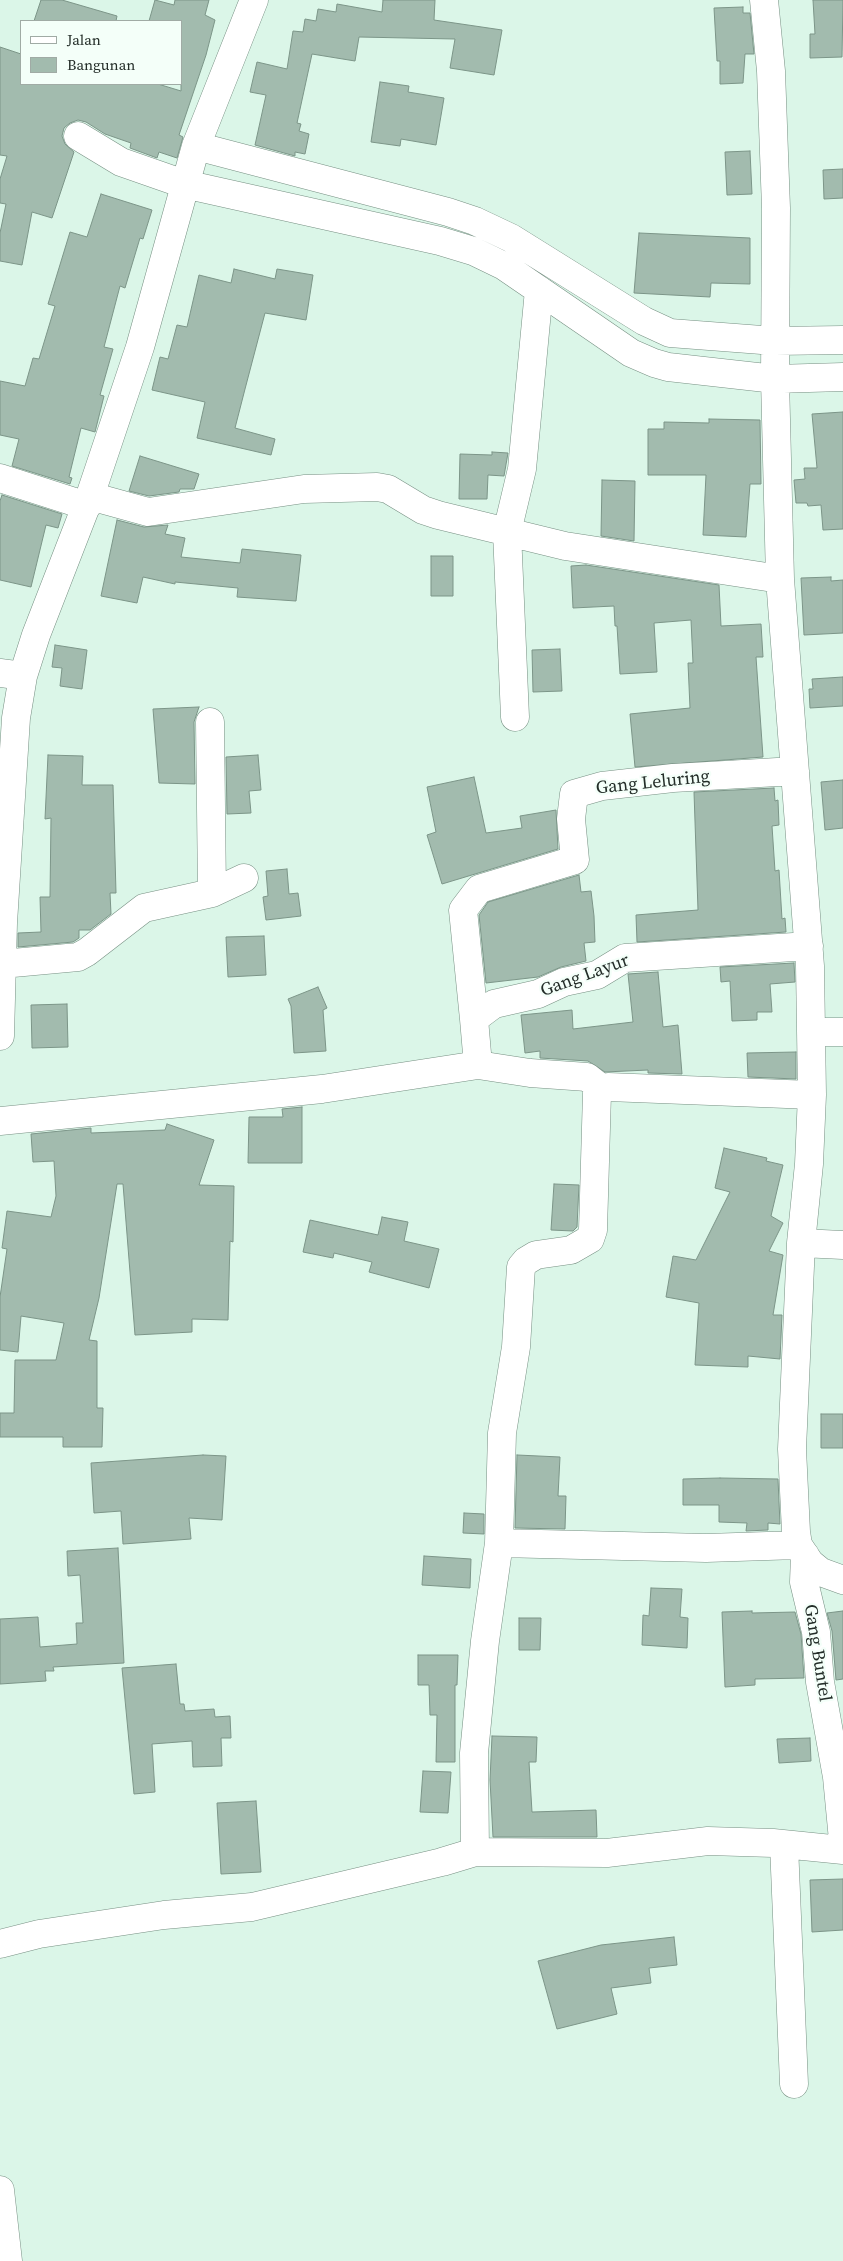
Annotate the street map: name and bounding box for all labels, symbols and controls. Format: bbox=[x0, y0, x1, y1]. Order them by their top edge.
legend bbox=[20, 20, 182, 85]
text: Jalan bbox=[67, 29, 101, 50]
text: Bangunan bbox=[67, 54, 135, 75]
street label: Gang Leluring bbox=[595, 766, 711, 800]
street label: Gang Layur bbox=[538, 950, 632, 1002]
street label: Gang Buntel bbox=[799, 1603, 835, 1703]

